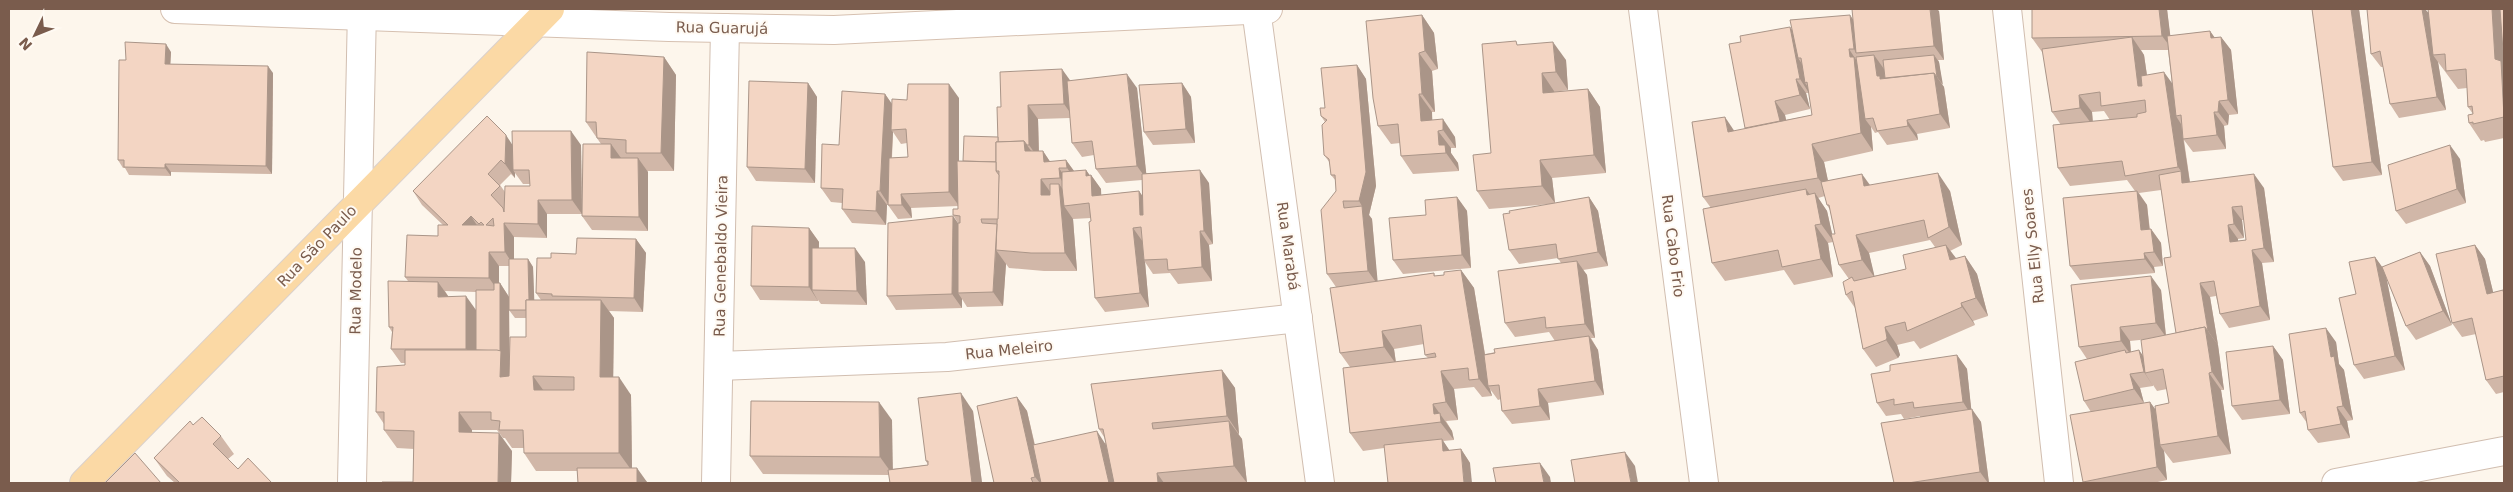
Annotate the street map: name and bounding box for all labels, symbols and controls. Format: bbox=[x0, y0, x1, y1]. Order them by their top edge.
north arrow bbox=[10, 10, 60, 60]
street label: Rua Guarujá bbox=[676, 18, 768, 38]
text: N bbox=[16, 34, 35, 54]
street label: Rua Genebaldo Vieira bbox=[711, 175, 731, 337]
street label: Rua Elly Soares bbox=[2018, 187, 2048, 304]
street label: Rua Cabo Frio bbox=[1658, 194, 1688, 298]
street label: Rua Marabá bbox=[1273, 200, 1303, 292]
street label: Rua São Paulo bbox=[274, 202, 360, 290]
street label: Rua Modelo bbox=[346, 247, 366, 335]
street label: Rua Meleiro bbox=[964, 336, 1054, 364]

